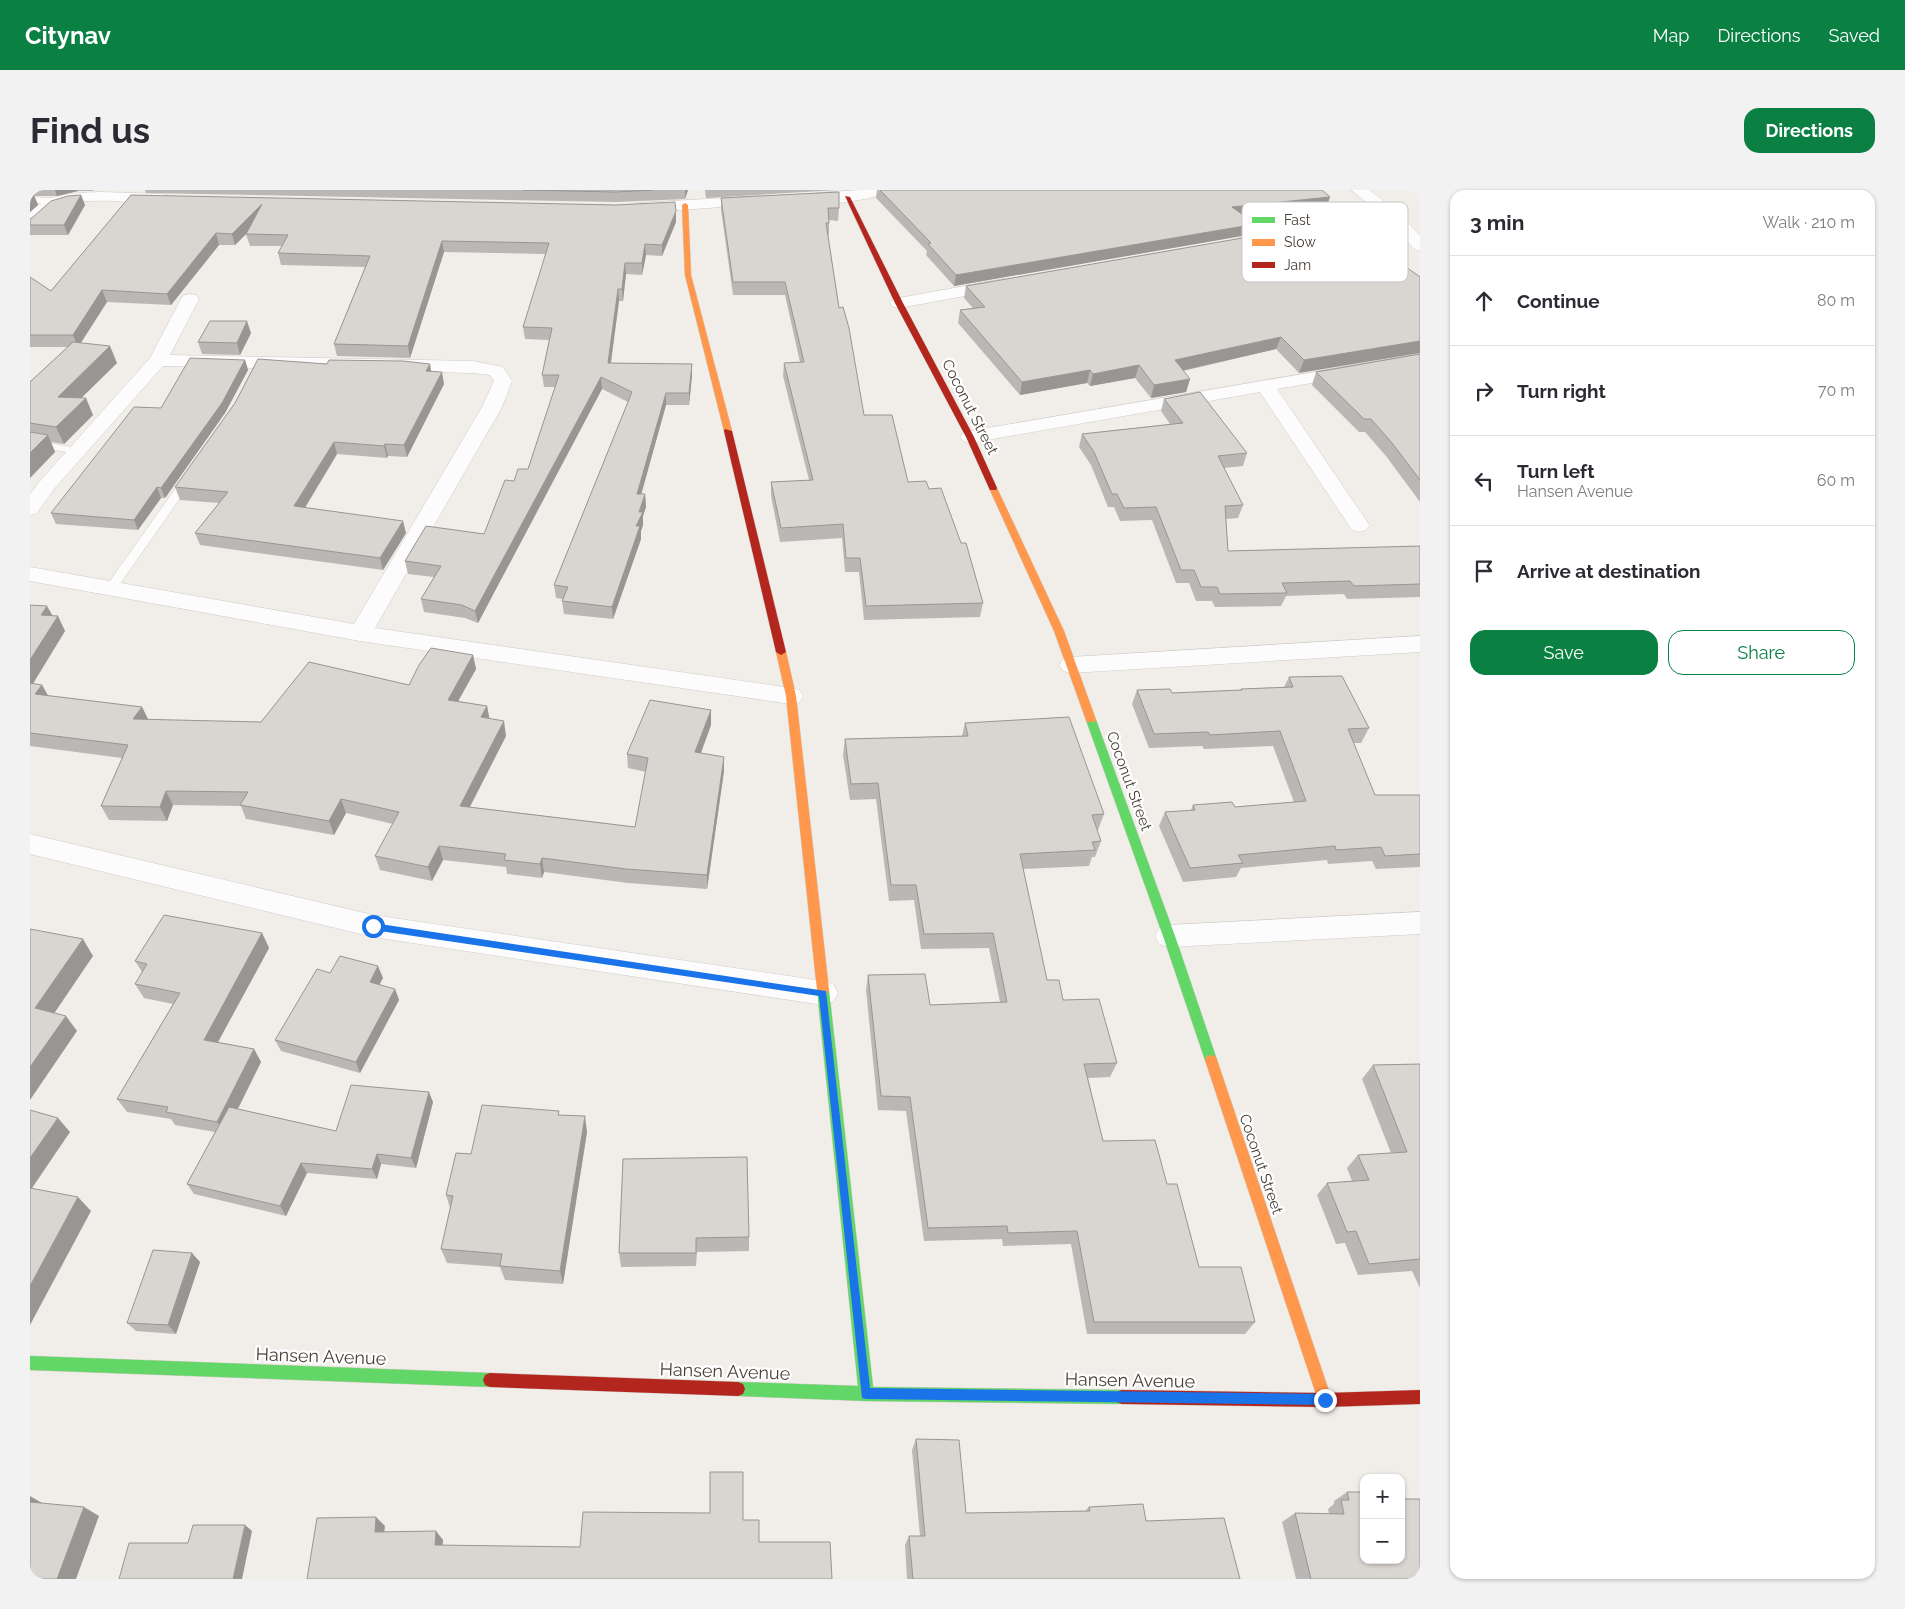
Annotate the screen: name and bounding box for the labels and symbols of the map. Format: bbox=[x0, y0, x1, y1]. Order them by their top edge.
legend bbox=[1242, 202, 1408, 282]
text: Fast bbox=[1284, 212, 1311, 228]
text: Slow bbox=[1284, 234, 1316, 250]
text: Jam bbox=[1284, 257, 1311, 273]
street label: Coconut Street bbox=[938, 356, 1002, 458]
street label: Coconut Street bbox=[1103, 729, 1155, 833]
route start bbox=[362, 915, 385, 938]
street label: Coconut Street bbox=[1235, 1112, 1287, 1216]
street label: Hansen Avenue bbox=[255, 1343, 387, 1369]
street label: Hansen Avenue bbox=[659, 1358, 791, 1384]
street label: Hansen Avenue bbox=[1065, 1368, 1196, 1392]
route end bbox=[1314, 1389, 1337, 1412]

